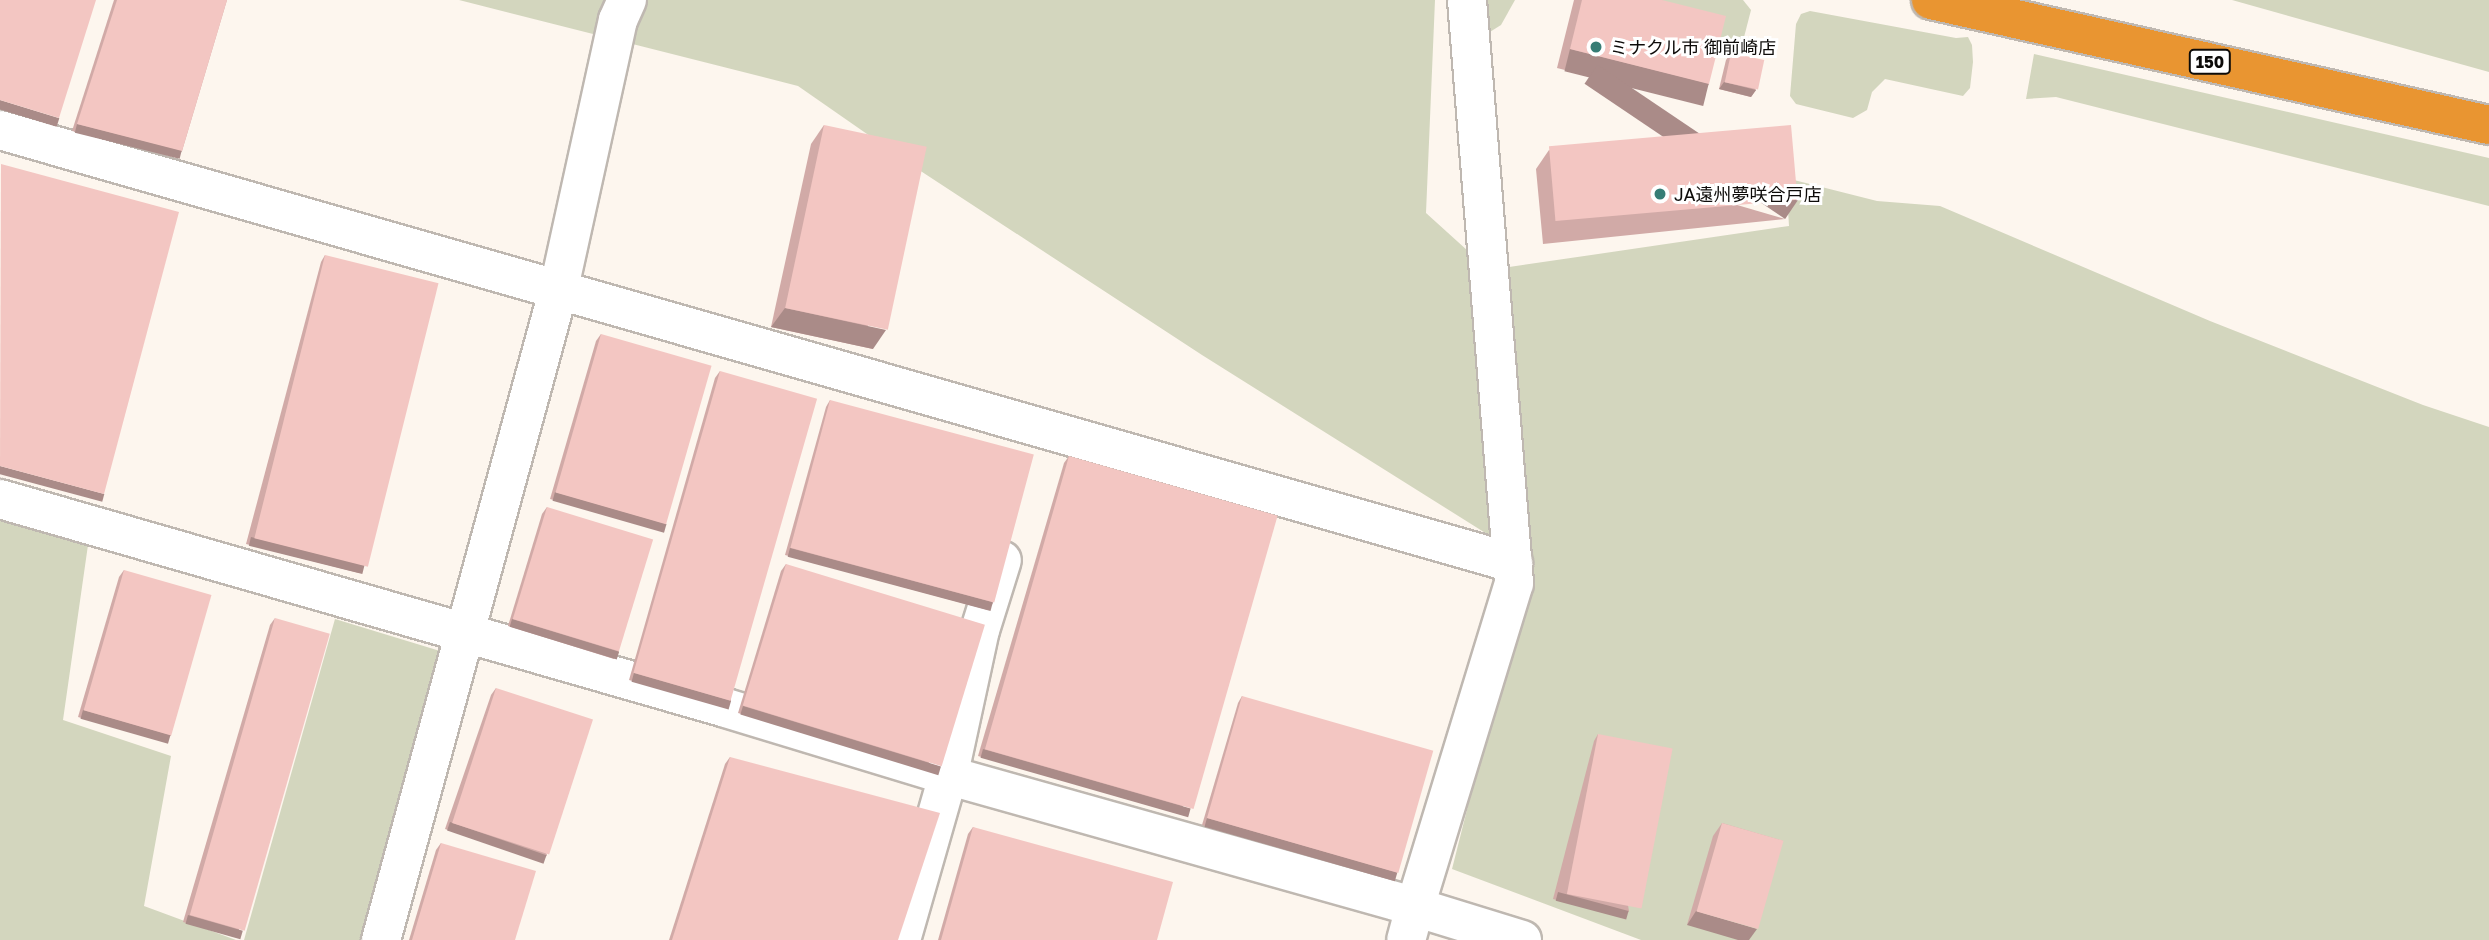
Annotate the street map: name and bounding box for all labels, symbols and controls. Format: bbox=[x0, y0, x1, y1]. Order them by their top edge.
place label: ミナクル市 御前崎店 bbox=[1610, 36, 1776, 58]
marker: ミナクル市 御前崎店 bbox=[1588, 39, 1604, 55]
road number: 150 bbox=[2187, 50, 2233, 74]
place label: JA遠州夢咲合戸店 bbox=[1674, 183, 1822, 205]
marker: JA遠州夢咲合戸店 bbox=[1652, 186, 1668, 202]

